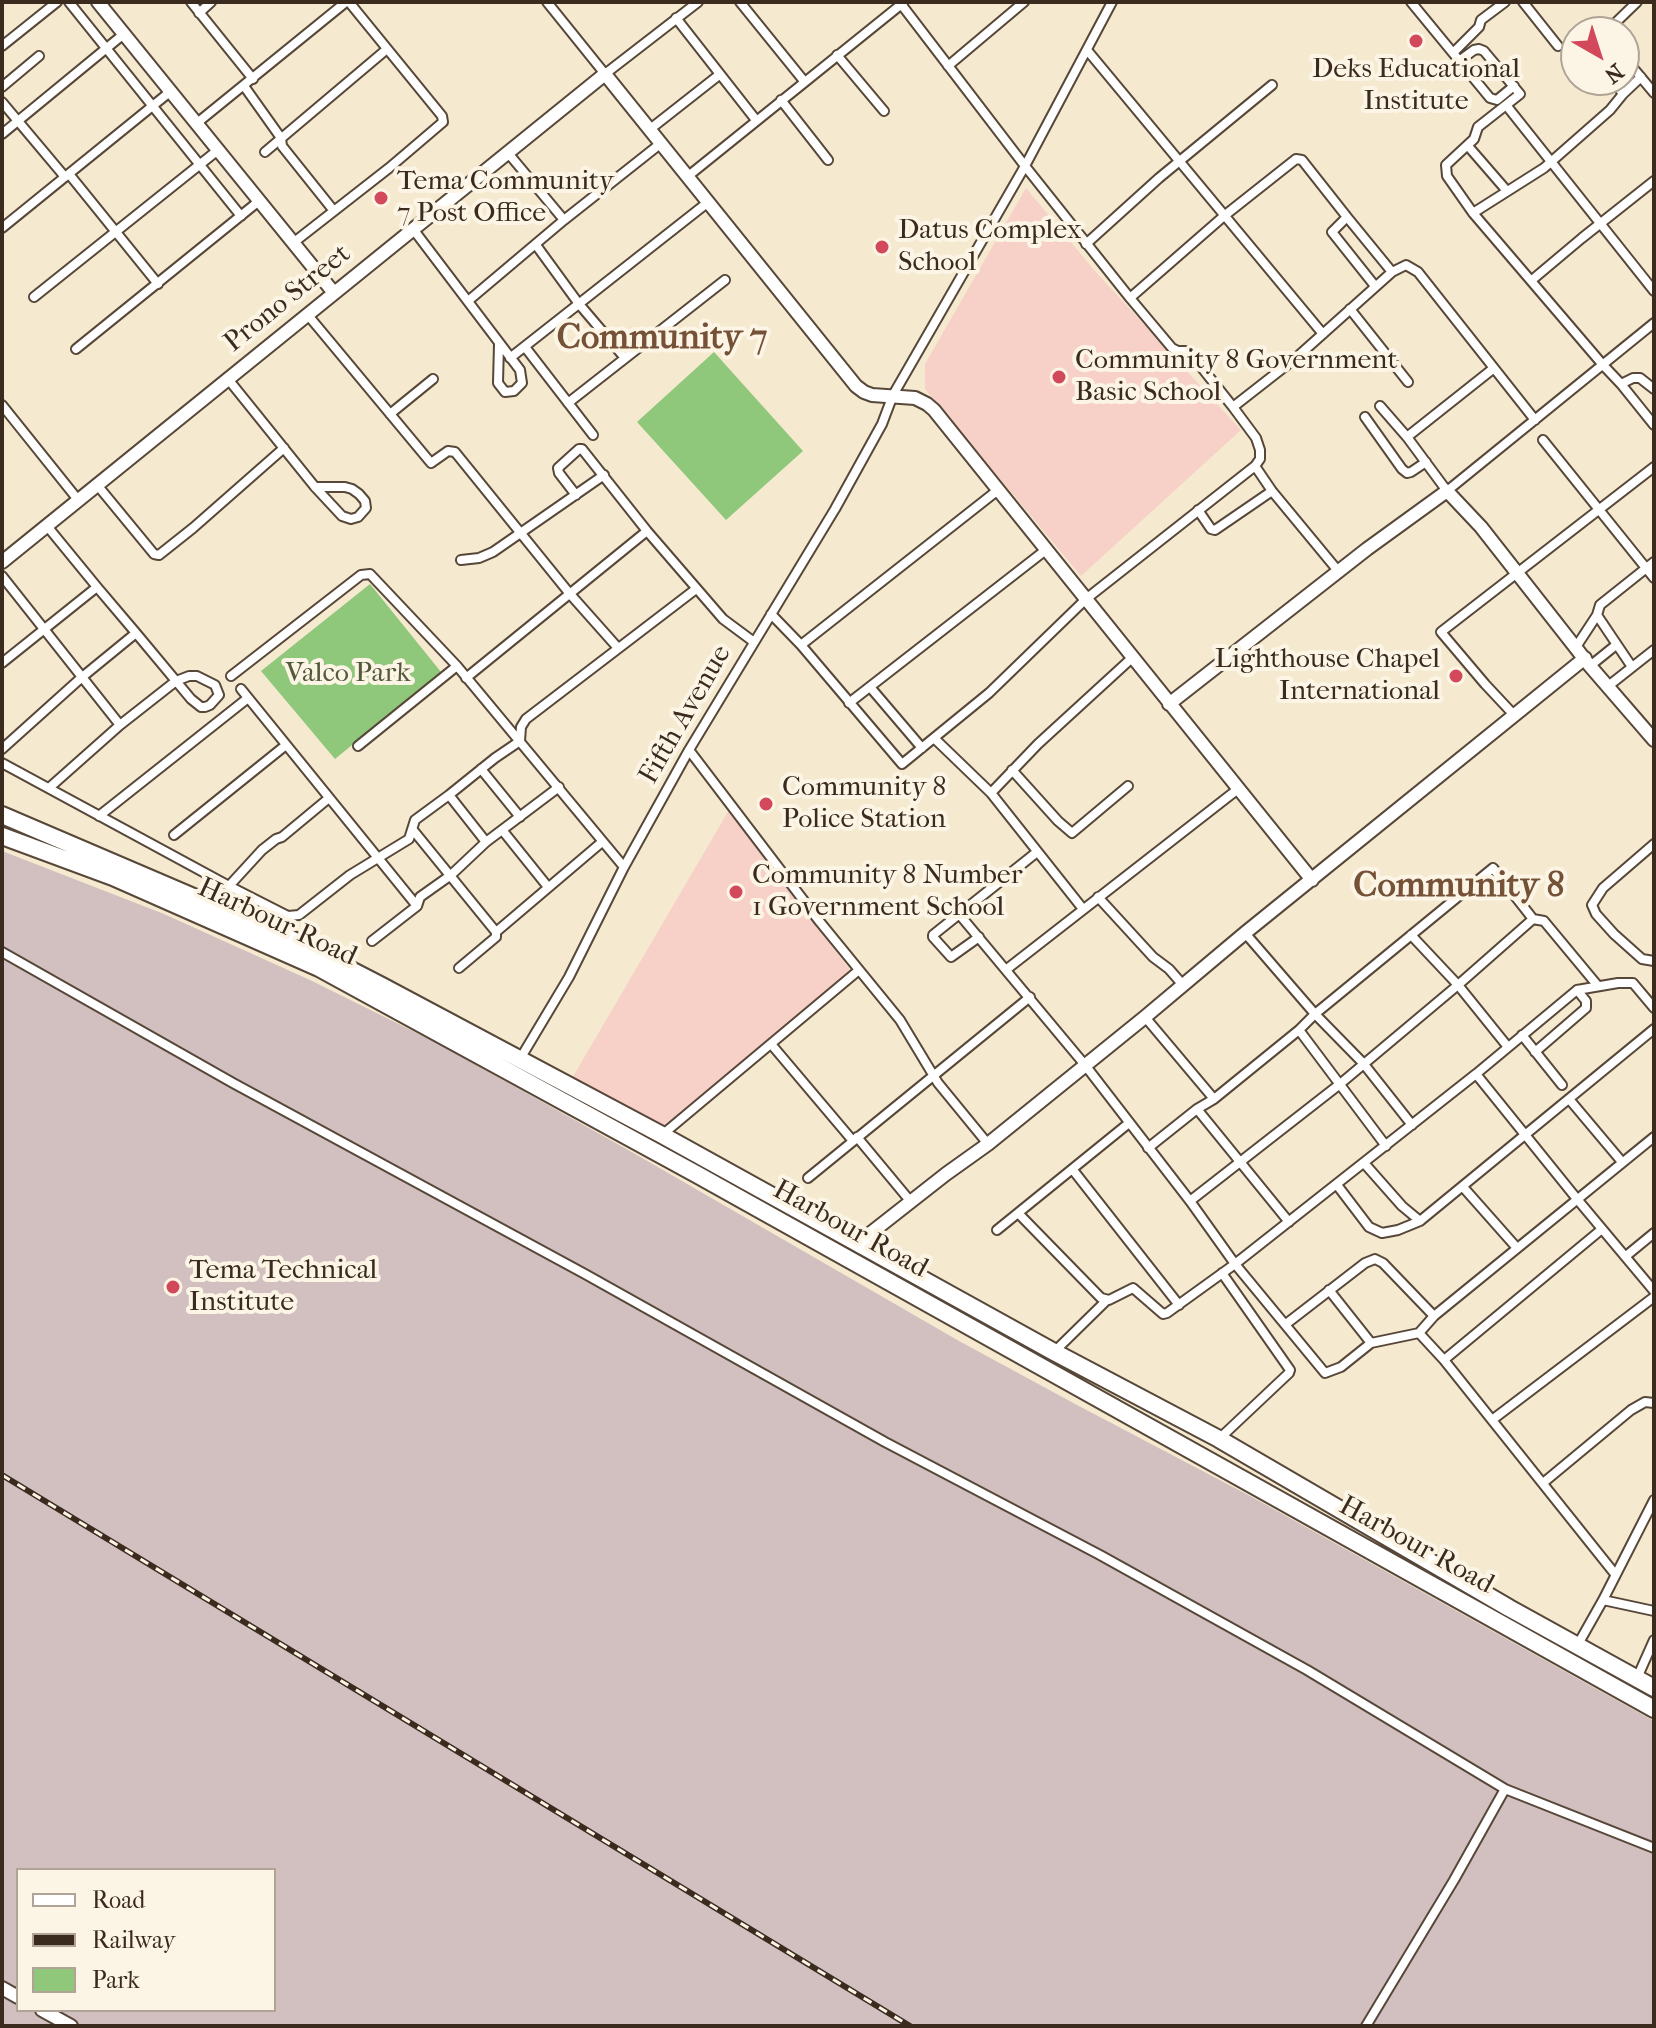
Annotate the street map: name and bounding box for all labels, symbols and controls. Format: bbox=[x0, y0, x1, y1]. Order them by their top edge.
north arrow bbox=[1560, 16, 1640, 96]
marker: Deks Educational Institute bbox=[1407, 32, 1425, 50]
place label: Deks Educational Institute bbox=[1312, 53, 1520, 119]
text: N bbox=[1599, 58, 1629, 88]
place label: Tema Community 7 Post Office bbox=[397, 165, 614, 231]
marker: Tema Community 7 Post Office bbox=[372, 189, 390, 207]
place label: Datus Complex School bbox=[898, 214, 1081, 280]
street label: Prono Street bbox=[218, 238, 358, 360]
marker: Datus Complex School bbox=[873, 238, 891, 256]
district label: Community 7 bbox=[557, 317, 767, 361]
place label: Community 8 Government Basic School bbox=[1075, 344, 1397, 410]
marker: Community 8 Government Basic School bbox=[1050, 368, 1068, 386]
street label: Fifth Avenue bbox=[633, 640, 739, 790]
place label: Lighthouse Chapel International bbox=[1215, 643, 1440, 709]
park label: Valco Park bbox=[285, 657, 411, 691]
marker: Lighthouse Chapel International bbox=[1447, 667, 1465, 685]
place label: Community 8 Police Station bbox=[782, 771, 946, 837]
marker: Community 8 Police Station bbox=[757, 795, 775, 813]
place label: Community 8 Number 1 Government School bbox=[752, 859, 1023, 925]
district label: Community 8 bbox=[1353, 865, 1565, 909]
street label: Harbour Road bbox=[192, 871, 362, 975]
marker: Community 8 Number 1 Government School bbox=[727, 883, 745, 901]
street label: Harbour Road bbox=[767, 1174, 933, 1286]
place label: Tema Technical Institute bbox=[189, 1254, 377, 1320]
marker: Tema Technical Institute bbox=[164, 1278, 182, 1296]
street label: Harbour Road bbox=[1333, 1490, 1499, 1602]
legend bbox=[16, 1868, 276, 2012]
text: Road bbox=[92, 1886, 145, 1914]
text: Railway bbox=[92, 1926, 175, 1954]
text: Park bbox=[92, 1966, 140, 1994]

